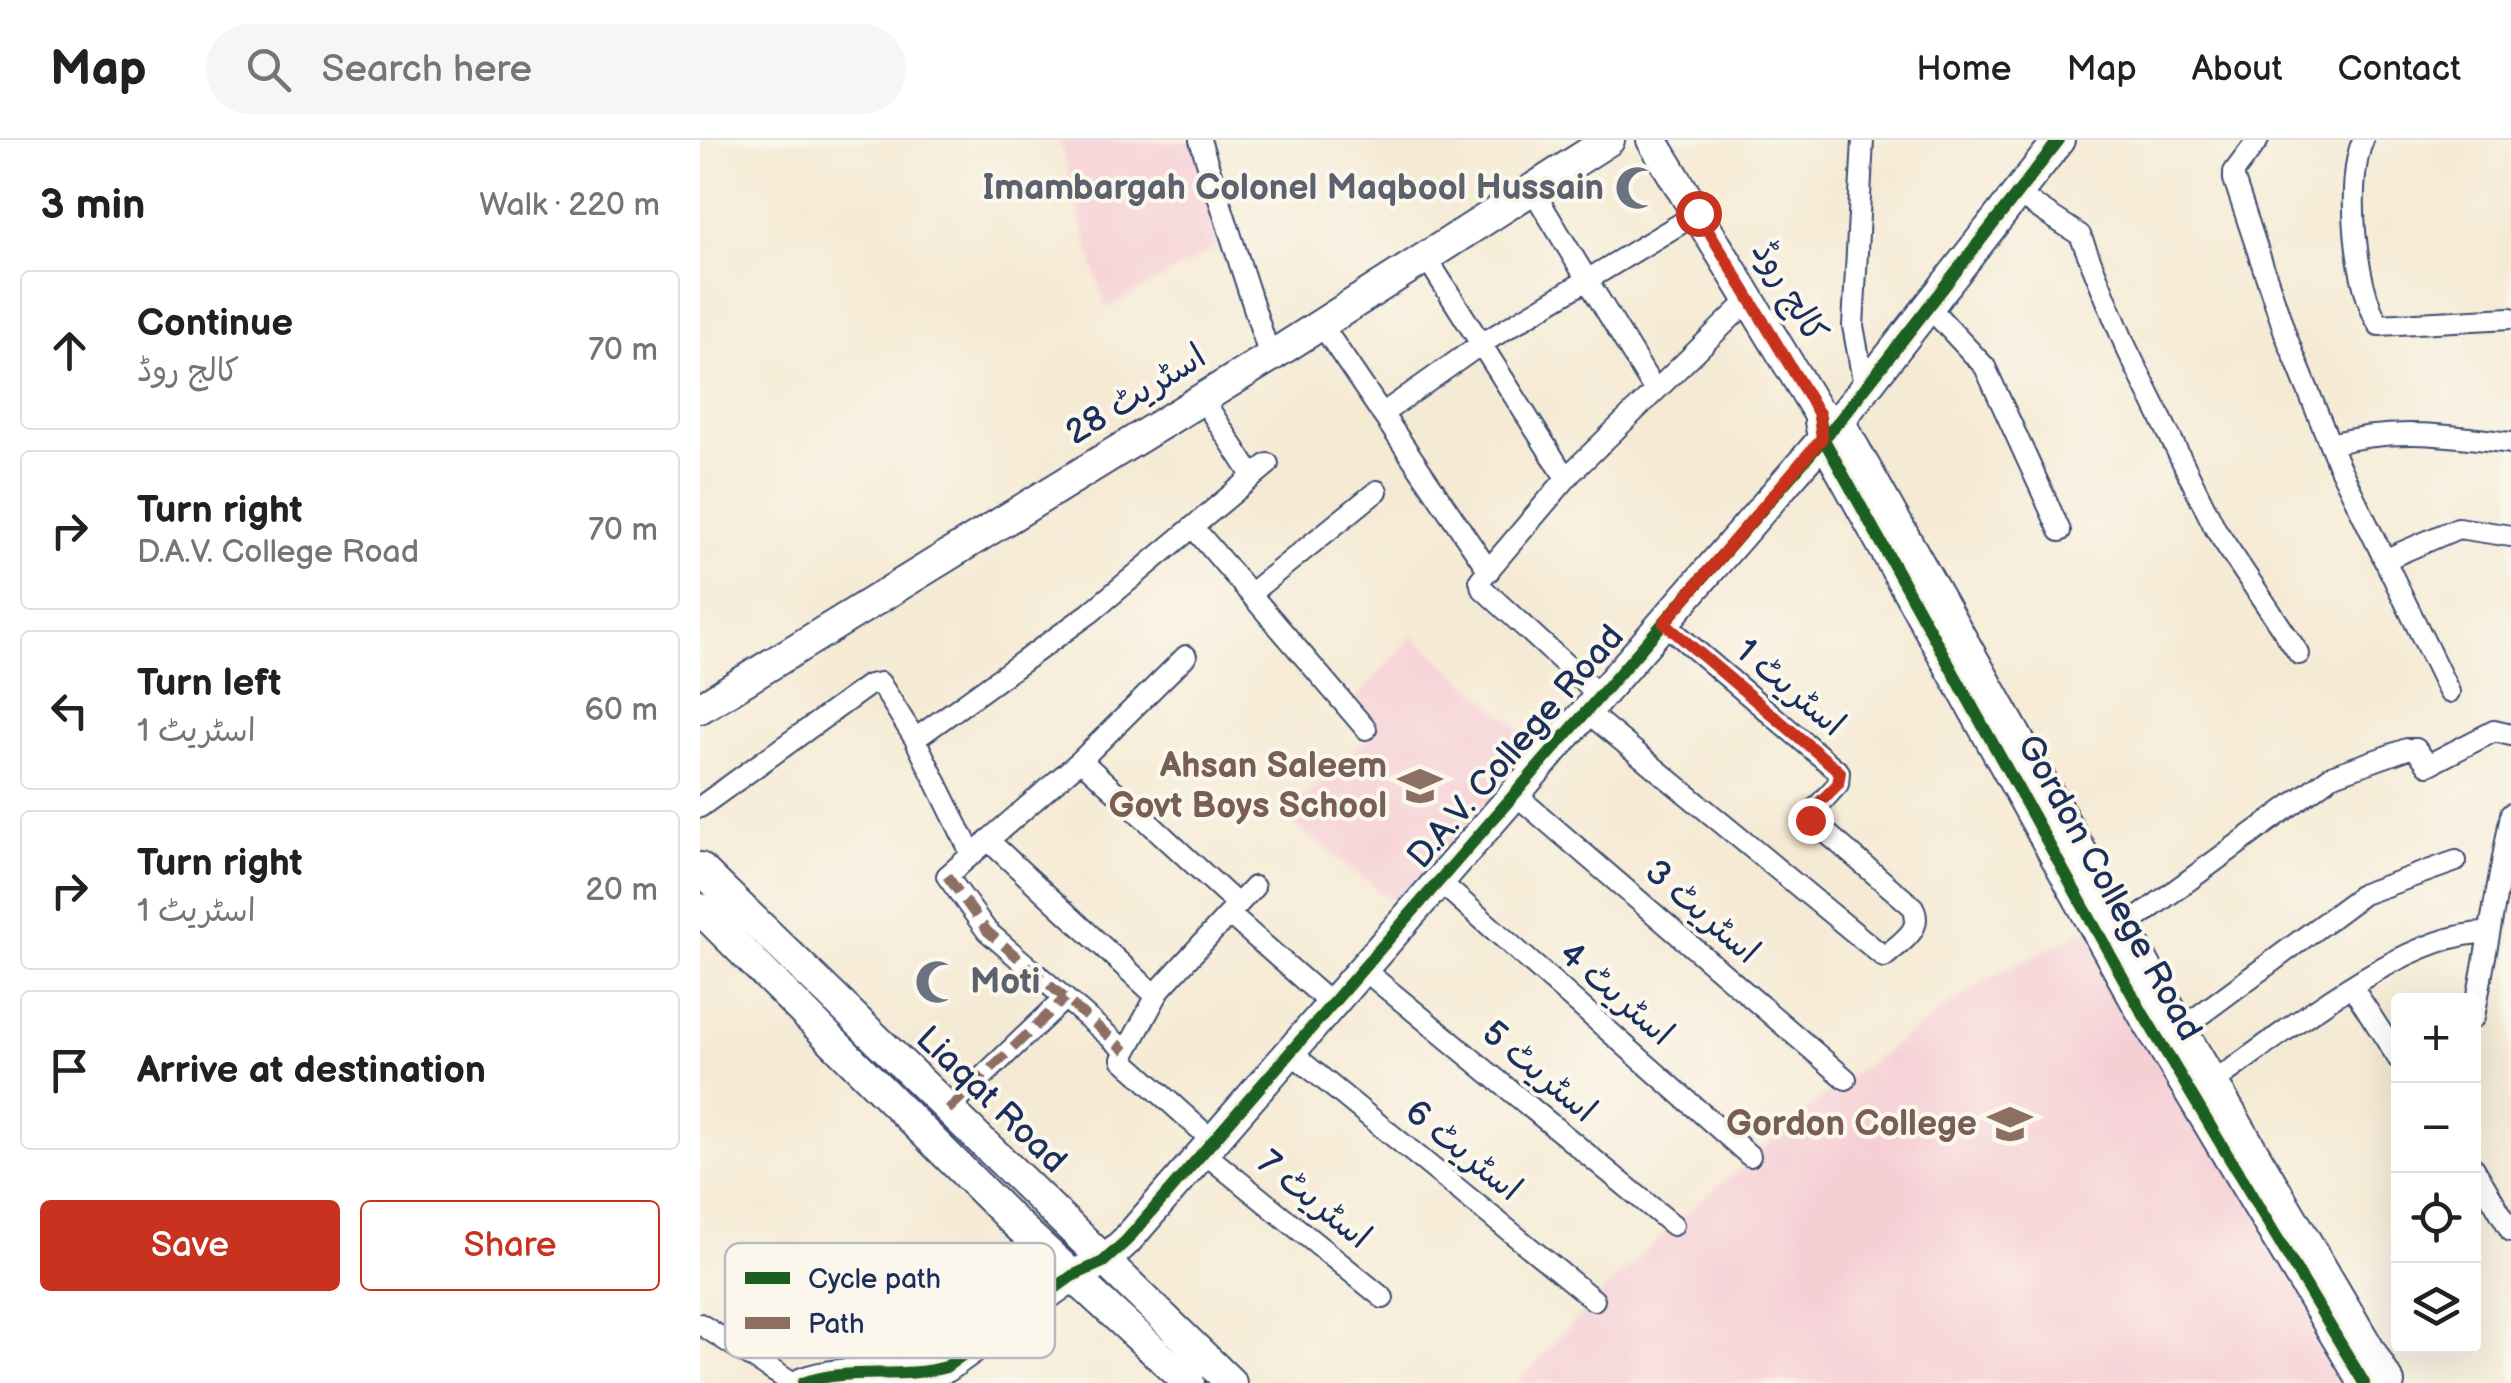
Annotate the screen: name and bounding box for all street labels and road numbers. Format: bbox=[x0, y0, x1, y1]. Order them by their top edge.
street label: کالج روڈ bbox=[1741, 233, 1836, 351]
street label: اسٹریٹ 28 bbox=[1058, 335, 1214, 455]
street label: D.A.V. College Road bbox=[1399, 616, 1633, 878]
street label: اسٹریٹ 1 bbox=[1726, 630, 1854, 746]
street label: Gordon College Road bbox=[2007, 727, 2211, 1049]
street label: اسٹریٹ 3 bbox=[1636, 851, 1768, 973]
street label: اسٹریٹ 4 bbox=[1550, 933, 1682, 1055]
street label: اسٹریٹ 5 bbox=[1473, 1012, 1605, 1132]
street label: Liaqat Road bbox=[907, 1017, 1075, 1183]
street label: اسٹریٹ 6 bbox=[1396, 1091, 1530, 1211]
street label: اسٹریٹ 7 bbox=[1249, 1141, 1379, 1259]

